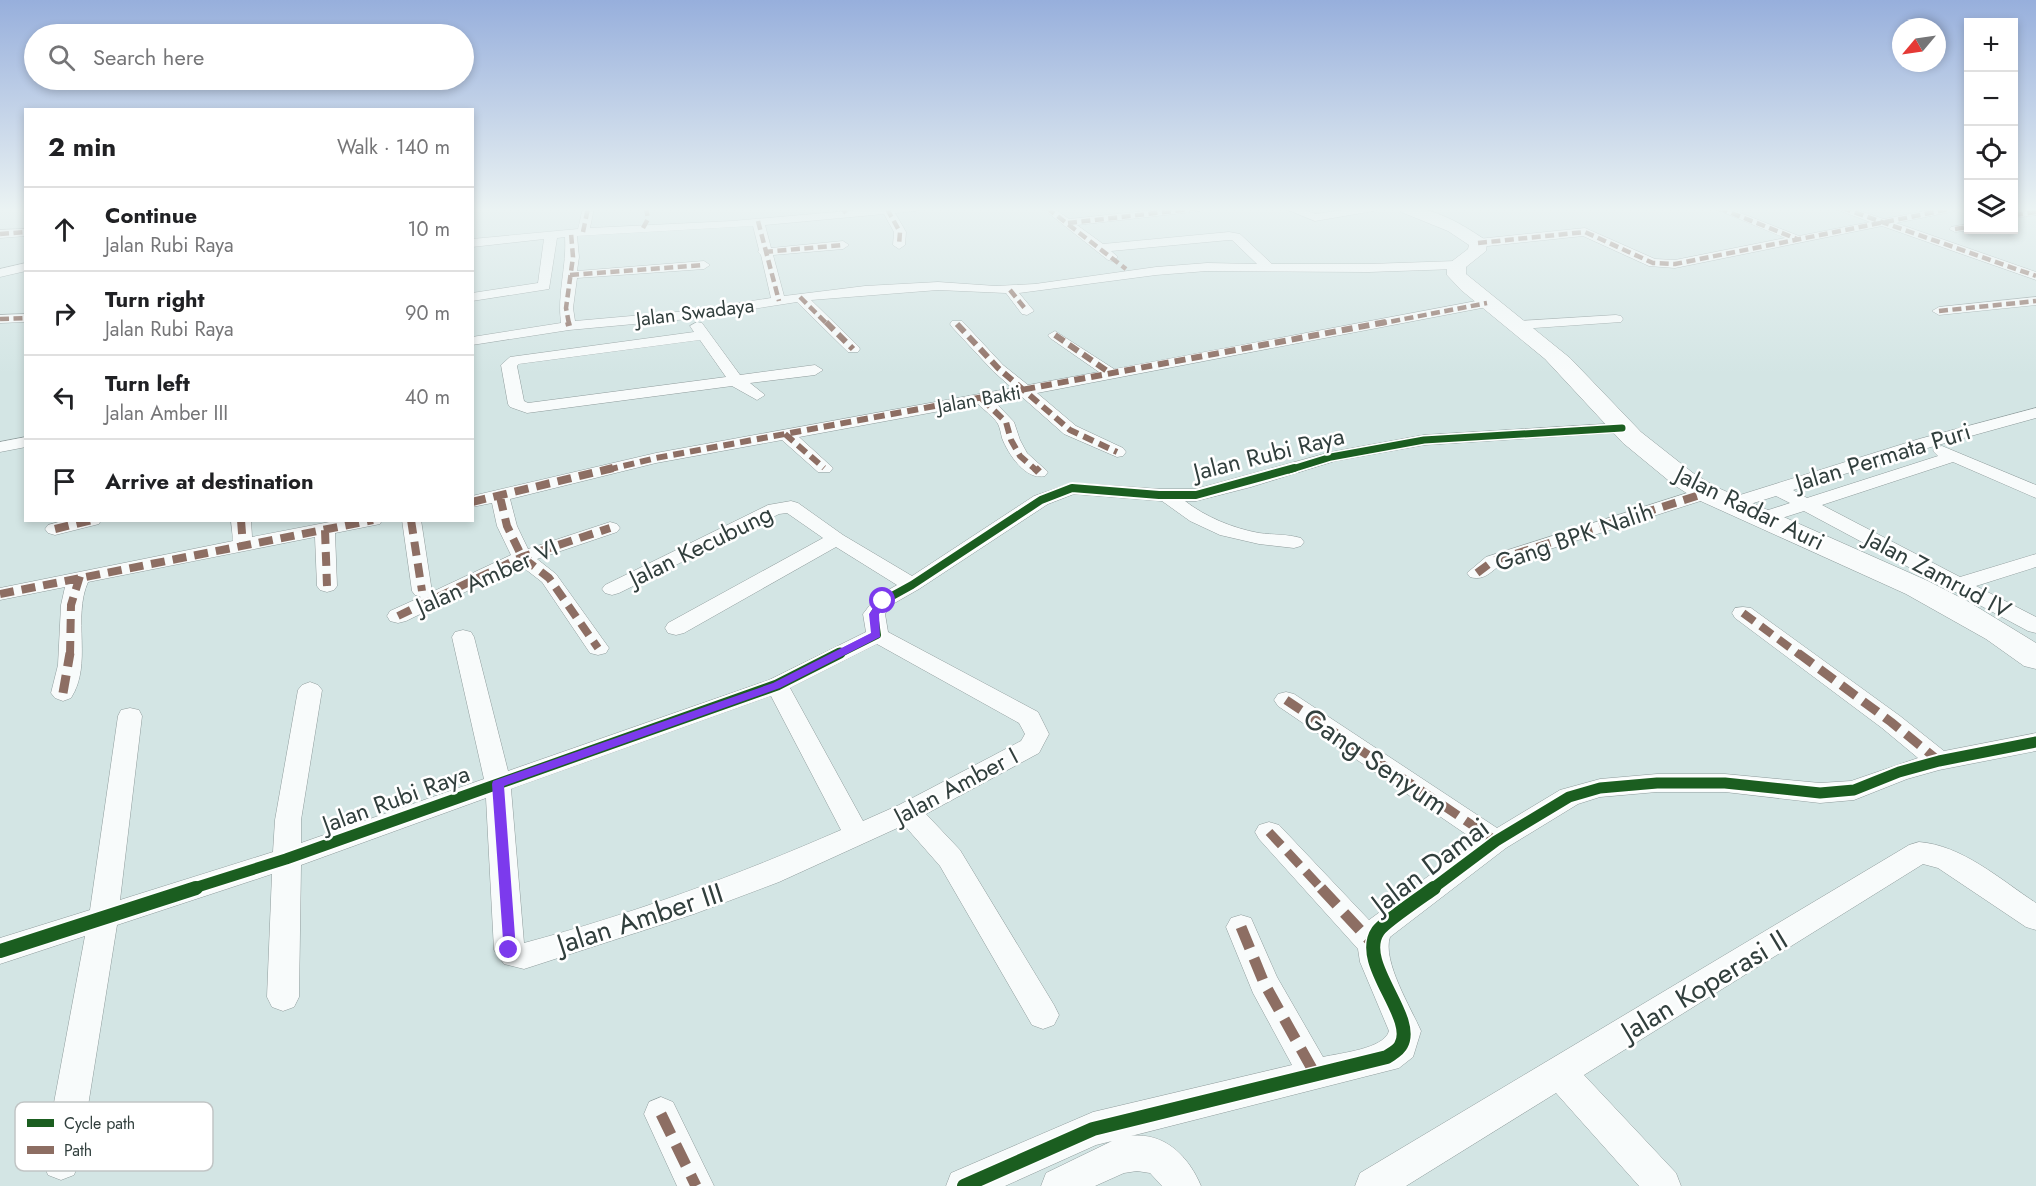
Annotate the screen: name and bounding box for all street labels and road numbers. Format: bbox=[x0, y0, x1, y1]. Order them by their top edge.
street label: Jalan Swadaya bbox=[631, 291, 756, 334]
street label: Jalan Bakti bbox=[932, 378, 1023, 422]
street label: Jalan Permata Puri bbox=[1788, 413, 1975, 501]
street label: Jalan Rubi Raya bbox=[1187, 418, 1348, 490]
street label: Jalan Radar Auri bbox=[1667, 455, 1831, 559]
street label: Gang BPK Nalih bbox=[1490, 493, 1658, 580]
street label: Jalan Kecubung bbox=[620, 496, 779, 597]
street label: Jalan Zamrud IV bbox=[1856, 519, 2018, 627]
street label: Jalan Amber VI bbox=[408, 530, 563, 625]
street label: Gang Senyum bbox=[1295, 698, 1457, 825]
street label: Jalan Amber I bbox=[885, 738, 1024, 834]
street label: Jalan Rubi Raya bbox=[315, 756, 474, 842]
street label: Jalan Damai bbox=[1360, 807, 1498, 926]
street label: Jalan Amber III bbox=[548, 872, 729, 966]
street label: Jalan Koperasi II bbox=[1610, 920, 1795, 1053]

